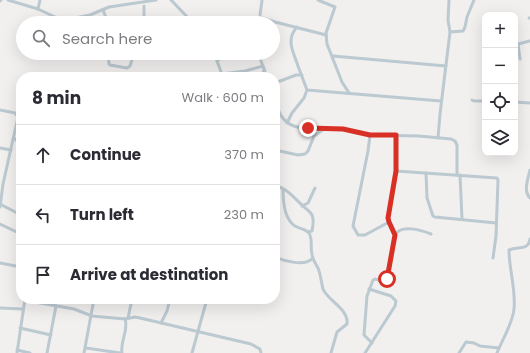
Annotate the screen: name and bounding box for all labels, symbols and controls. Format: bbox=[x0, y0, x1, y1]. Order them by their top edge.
map controls bbox=[482, 12, 518, 156]
button: + bbox=[482, 12, 518, 48]
search box bbox=[16, 16, 280, 60]
icon: search bbox=[30, 27, 52, 49]
text: Search here bbox=[62, 28, 152, 49]
button: − bbox=[482, 48, 518, 84]
button: locate bbox=[482, 84, 518, 120]
text: 8 min bbox=[32, 86, 81, 110]
text: Walk · 600 m bbox=[181, 88, 264, 107]
route end bbox=[299, 119, 317, 137]
button: layers bbox=[482, 120, 518, 156]
icon: ahead bbox=[32, 144, 54, 166]
text: Continue bbox=[70, 144, 141, 165]
text: 370 m bbox=[224, 145, 264, 164]
icon: left bbox=[32, 204, 54, 226]
text: Turn left bbox=[70, 204, 134, 225]
text: 230 m bbox=[224, 205, 264, 224]
icon: arrive bbox=[32, 264, 54, 286]
text: Arrive at destination bbox=[70, 264, 228, 285]
route start bbox=[378, 270, 396, 288]

